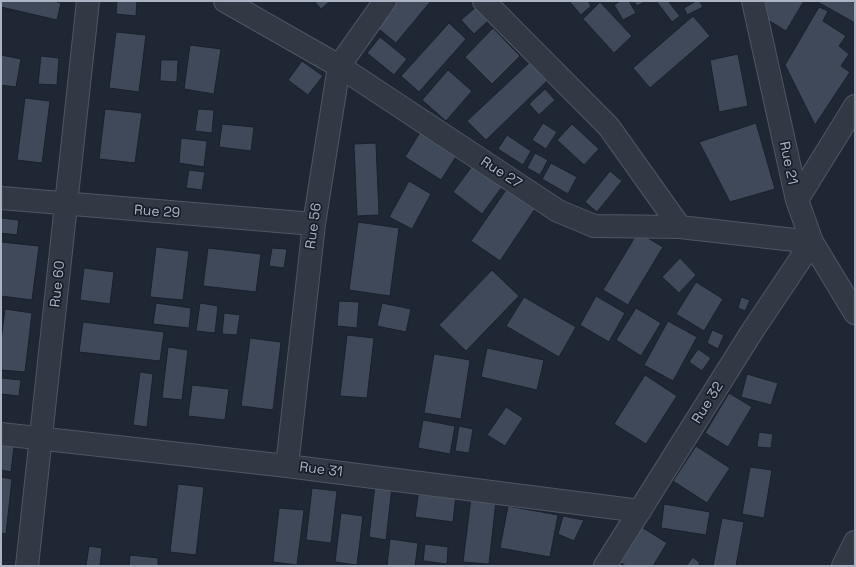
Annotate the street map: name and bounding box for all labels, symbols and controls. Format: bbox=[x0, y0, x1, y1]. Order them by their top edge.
street label: Rue 21 bbox=[775, 140, 801, 186]
street label: Rue 27 bbox=[477, 154, 525, 192]
street label: Rue 29 bbox=[133, 202, 181, 222]
street label: Rue 56 bbox=[302, 202, 326, 250]
street label: Rue 60 bbox=[47, 260, 69, 308]
street label: Rue 32 bbox=[689, 379, 727, 427]
street label: Rue 31 bbox=[298, 459, 344, 481]

